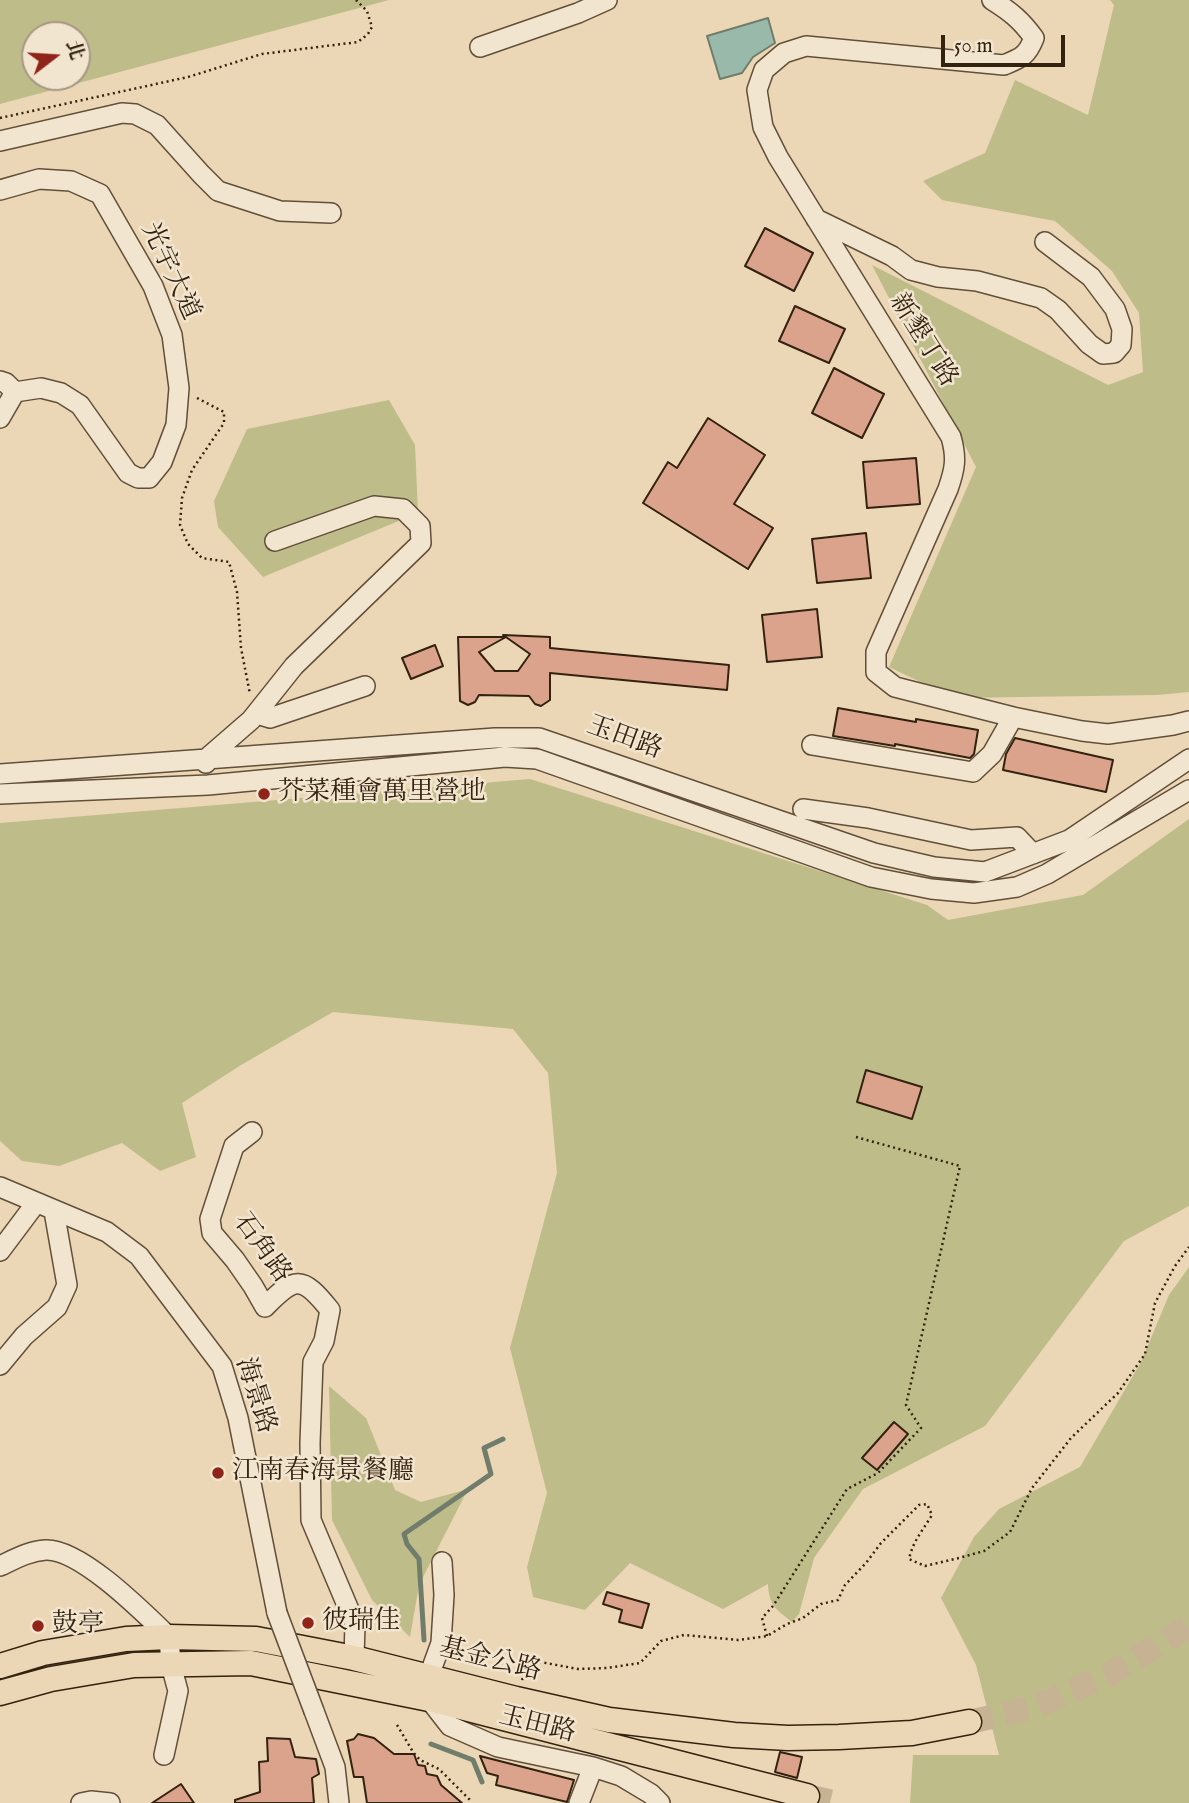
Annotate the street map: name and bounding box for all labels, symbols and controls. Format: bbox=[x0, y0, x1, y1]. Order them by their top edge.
north arrow bbox=[21, 21, 91, 91]
scale bar bbox=[944, 21, 1068, 65]
text: 50 m bbox=[954, 33, 993, 60]
text: 北 bbox=[60, 38, 88, 63]
street label: 光宇大道 bbox=[133, 218, 205, 326]
street label: 新墾丁路 bbox=[881, 289, 963, 393]
street label: 玉田路 bbox=[582, 711, 666, 767]
place label: 芥菜種會萬里營地 bbox=[278, 778, 486, 810]
marker: 芥菜種會萬里營地 bbox=[256, 786, 272, 802]
street label: 石角路 bbox=[225, 1208, 297, 1290]
street label: 海景路 bbox=[227, 1354, 281, 1438]
place label: 江南春海景餐廳 bbox=[232, 1457, 414, 1489]
marker: 江南春海景餐廳 bbox=[210, 1465, 226, 1481]
place label: 彼瑞佳 bbox=[322, 1607, 400, 1639]
place label: 鼓亭 bbox=[52, 1610, 104, 1642]
marker: 彼瑞佳 bbox=[300, 1615, 316, 1631]
marker: 鼓亭 bbox=[30, 1618, 46, 1634]
street label: 基金公路 bbox=[436, 1633, 544, 1689]
street label: 玉田路 bbox=[495, 1701, 579, 1751]

